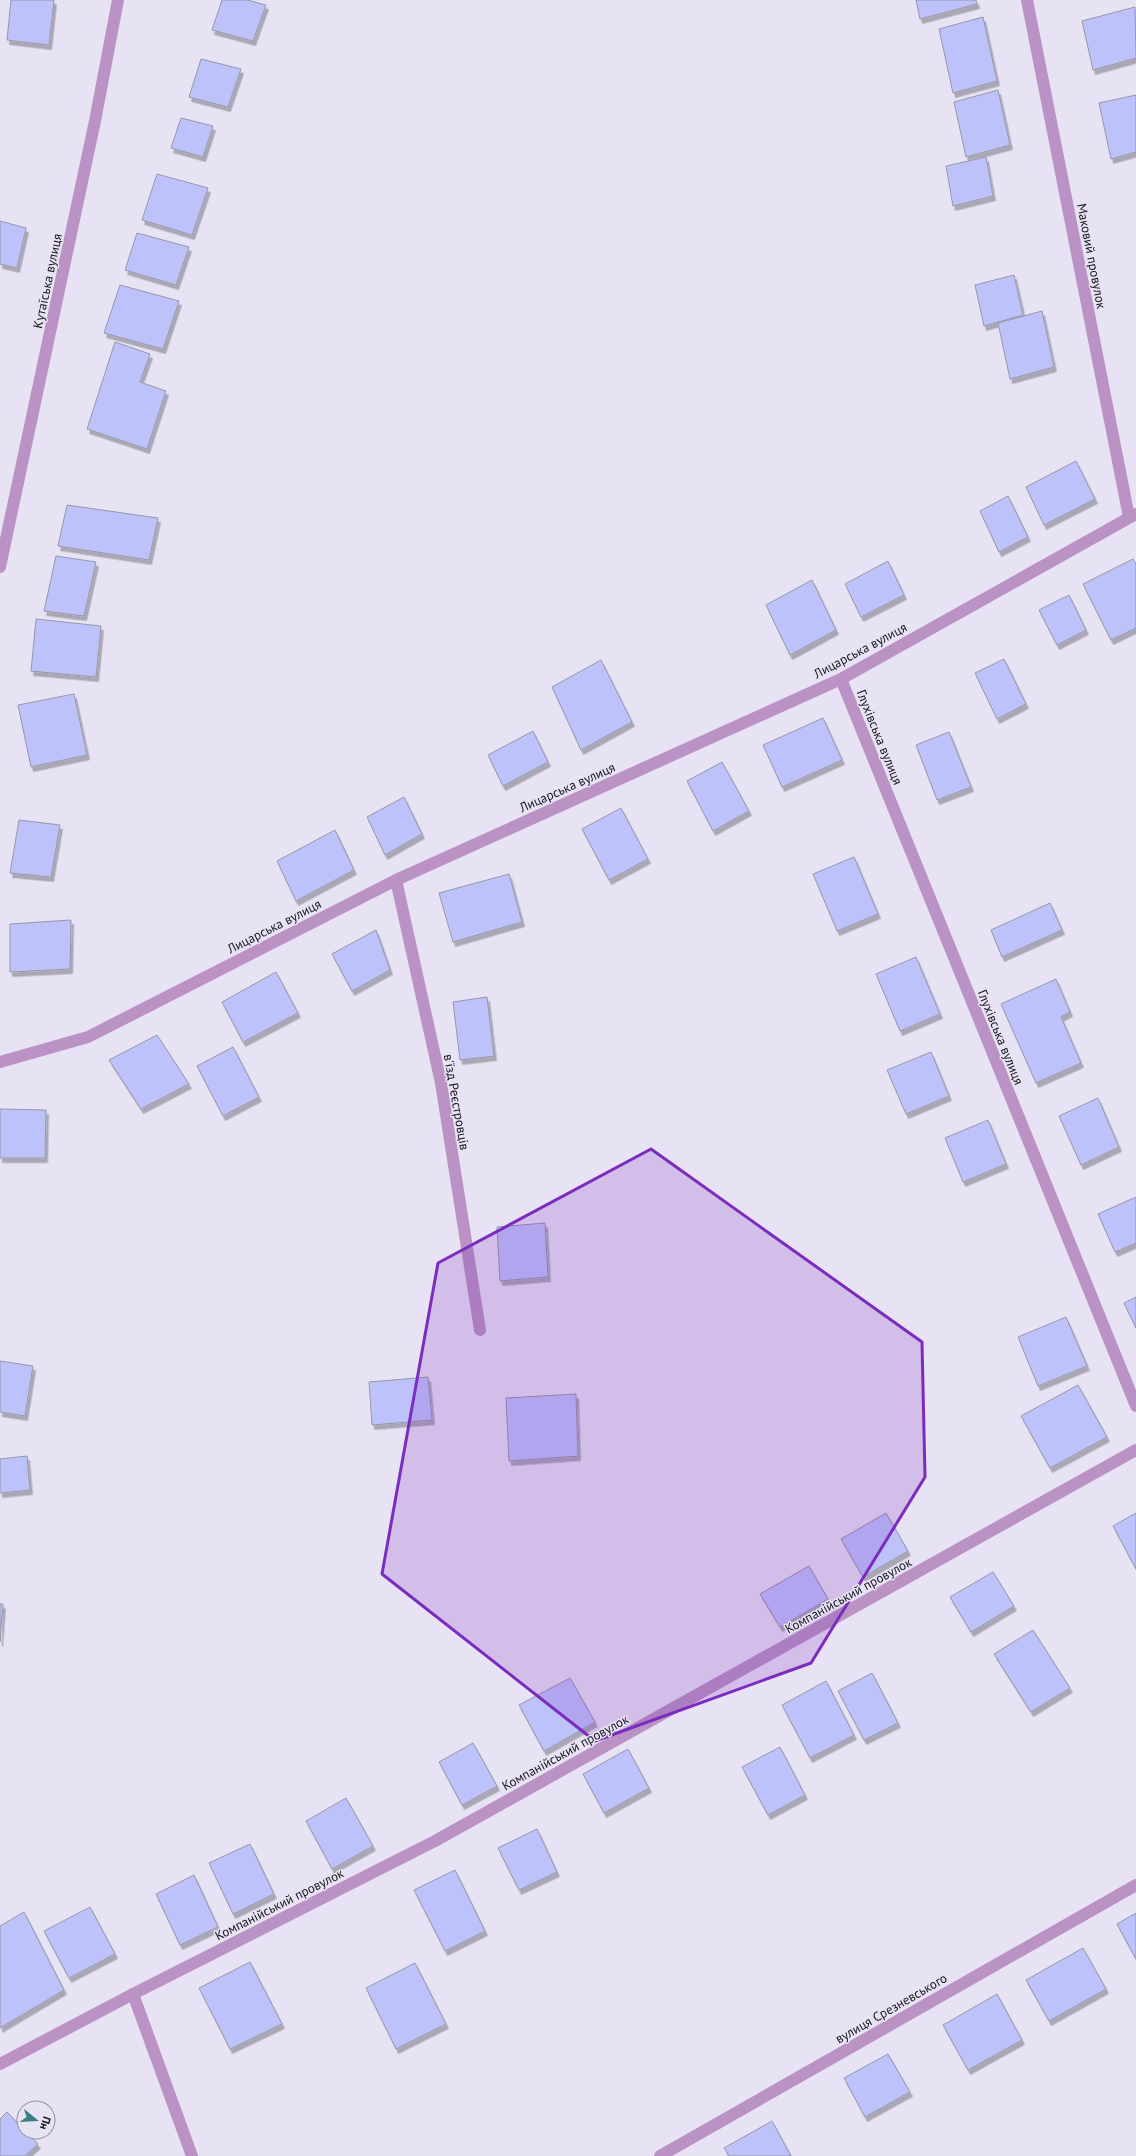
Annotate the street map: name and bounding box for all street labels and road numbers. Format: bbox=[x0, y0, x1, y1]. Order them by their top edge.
street label: Маковий провулок bbox=[1073, 202, 1110, 311]
street label: Кутаїська вулиця bbox=[29, 232, 66, 330]
street label: Лицарська вулиця bbox=[810, 619, 910, 683]
street label: Глухівська вулиця bbox=[853, 687, 906, 787]
street label: Лицарська вулиця bbox=[516, 759, 618, 817]
street label: Лицарська вулиця bbox=[224, 895, 324, 958]
street label: Глухівська вулиця bbox=[974, 987, 1027, 1087]
street label: в'їзд Реєстровців bbox=[440, 1053, 473, 1151]
street label: Компанійський провулок bbox=[782, 1553, 915, 1637]
street label: Компанійський провулок bbox=[499, 1710, 632, 1794]
street label: Компанійський провулок bbox=[212, 1864, 347, 1944]
street label: вулиця Срезневського bbox=[832, 1970, 950, 2047]

